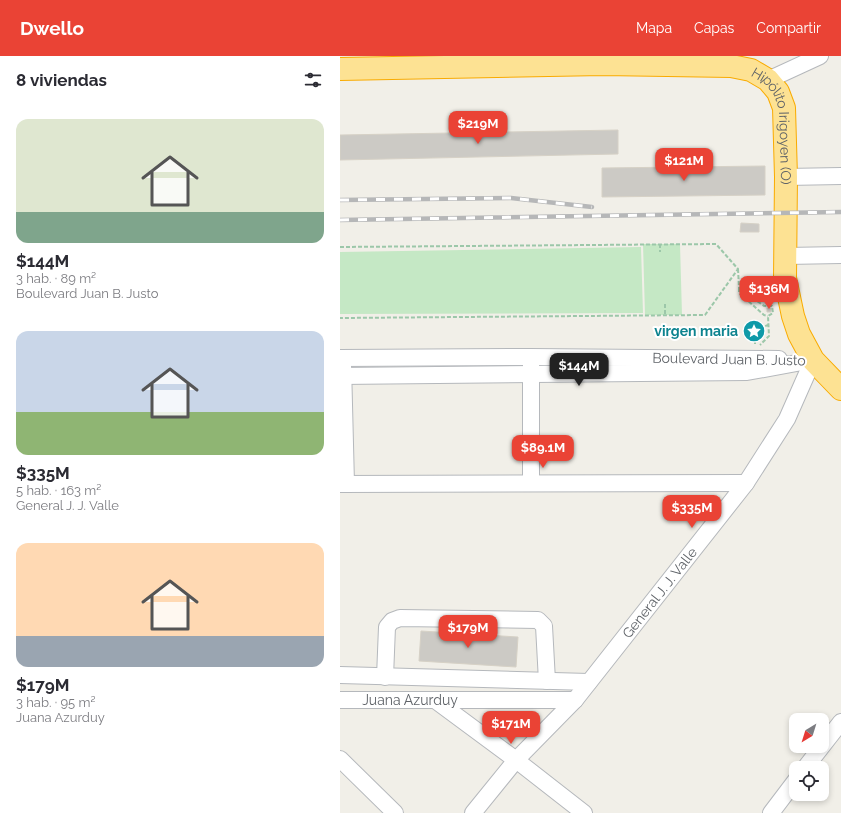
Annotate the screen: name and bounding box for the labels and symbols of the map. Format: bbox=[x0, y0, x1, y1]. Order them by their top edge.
street label: Hipólito Irigoyen (O) bbox=[749, 64, 794, 185]
pin: $219M bbox=[450, 111, 506, 145]
pin: $121M bbox=[656, 148, 712, 182]
pin: $136M bbox=[741, 276, 797, 310]
place icon: virgen maria bbox=[741, 318, 767, 344]
place label: virgen maria bbox=[654, 323, 738, 339]
street label: Boulevard Juan B. Justo bbox=[652, 350, 806, 368]
pin: $144M bbox=[551, 353, 607, 387]
pin: $89.1M bbox=[510, 435, 576, 469]
pin: $335M bbox=[664, 495, 720, 529]
street label: General J. J. Valle bbox=[619, 544, 700, 641]
pin: $179M bbox=[440, 615, 496, 649]
street label: Juana Azurduy bbox=[362, 692, 458, 708]
pin: $171M bbox=[483, 711, 539, 745]
north arrow bbox=[789, 713, 829, 753]

